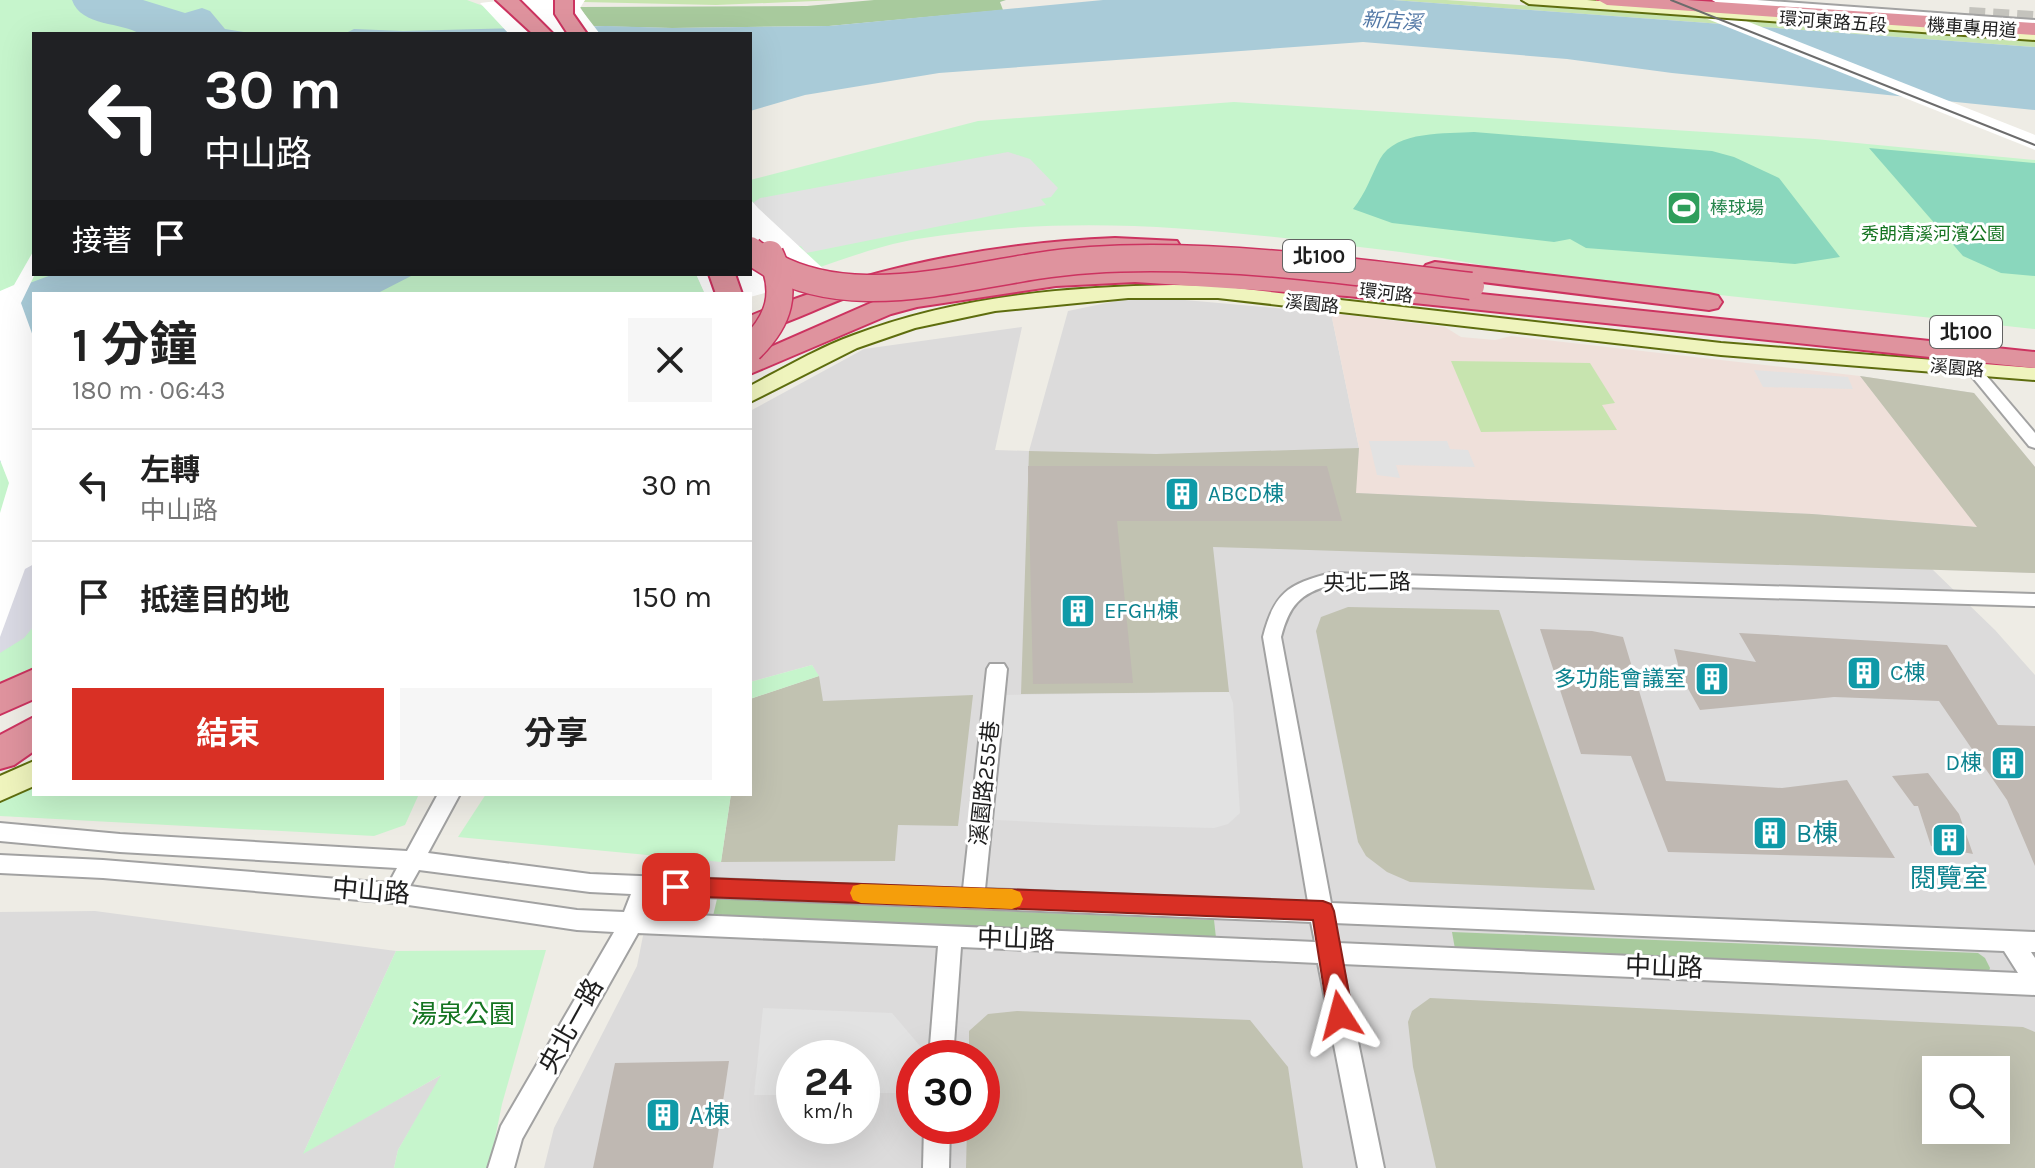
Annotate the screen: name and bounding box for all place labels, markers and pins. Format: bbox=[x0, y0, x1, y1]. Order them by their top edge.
sports icon: 棒球場 bbox=[1665, 189, 1703, 227]
place label: 棒球場 bbox=[1710, 197, 1764, 219]
building icon: ABCD棟 bbox=[1163, 475, 1201, 513]
place label: ABCD棟 bbox=[1208, 481, 1284, 507]
building icon: EFGH棟 bbox=[1059, 592, 1097, 630]
place label: EFGH棟 bbox=[1104, 598, 1179, 624]
building icon: C棟 bbox=[1845, 654, 1883, 692]
building icon: 多功能會議室 bbox=[1693, 660, 1731, 698]
place label: C棟 bbox=[1890, 660, 1926, 686]
place label: 多功能會議室 bbox=[1554, 666, 1686, 692]
building icon: D棟 bbox=[1989, 744, 2027, 782]
place label: D棟 bbox=[1945, 750, 1982, 776]
building icon: B棟 bbox=[1751, 814, 1789, 852]
place label: B棟 bbox=[1796, 818, 1838, 849]
building icon: 閱覽室 bbox=[1930, 821, 1968, 859]
pin bbox=[642, 853, 710, 921]
place label: 閱覽室 bbox=[1910, 863, 1988, 894]
building icon: A棟 bbox=[644, 1096, 682, 1134]
place label: A棟 bbox=[689, 1100, 730, 1131]

